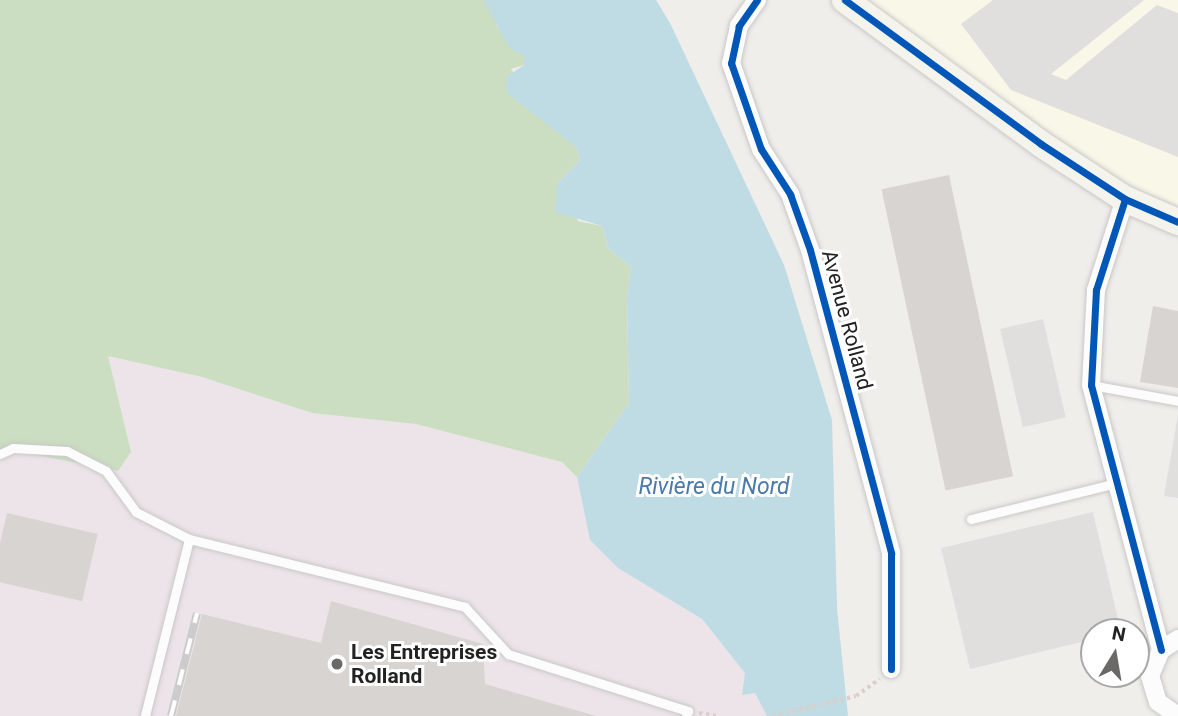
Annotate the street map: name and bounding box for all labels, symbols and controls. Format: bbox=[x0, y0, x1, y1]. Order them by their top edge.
street label: Avenue Rolland bbox=[816, 247, 878, 393]
water label: Rivière du Nord bbox=[638, 473, 790, 501]
north arrow bbox=[1080, 618, 1150, 688]
text: N bbox=[1110, 621, 1127, 646]
place label: Les Entreprises Rolland bbox=[351, 639, 497, 689]
marker: Les Entreprises Rolland bbox=[329, 656, 345, 672]

